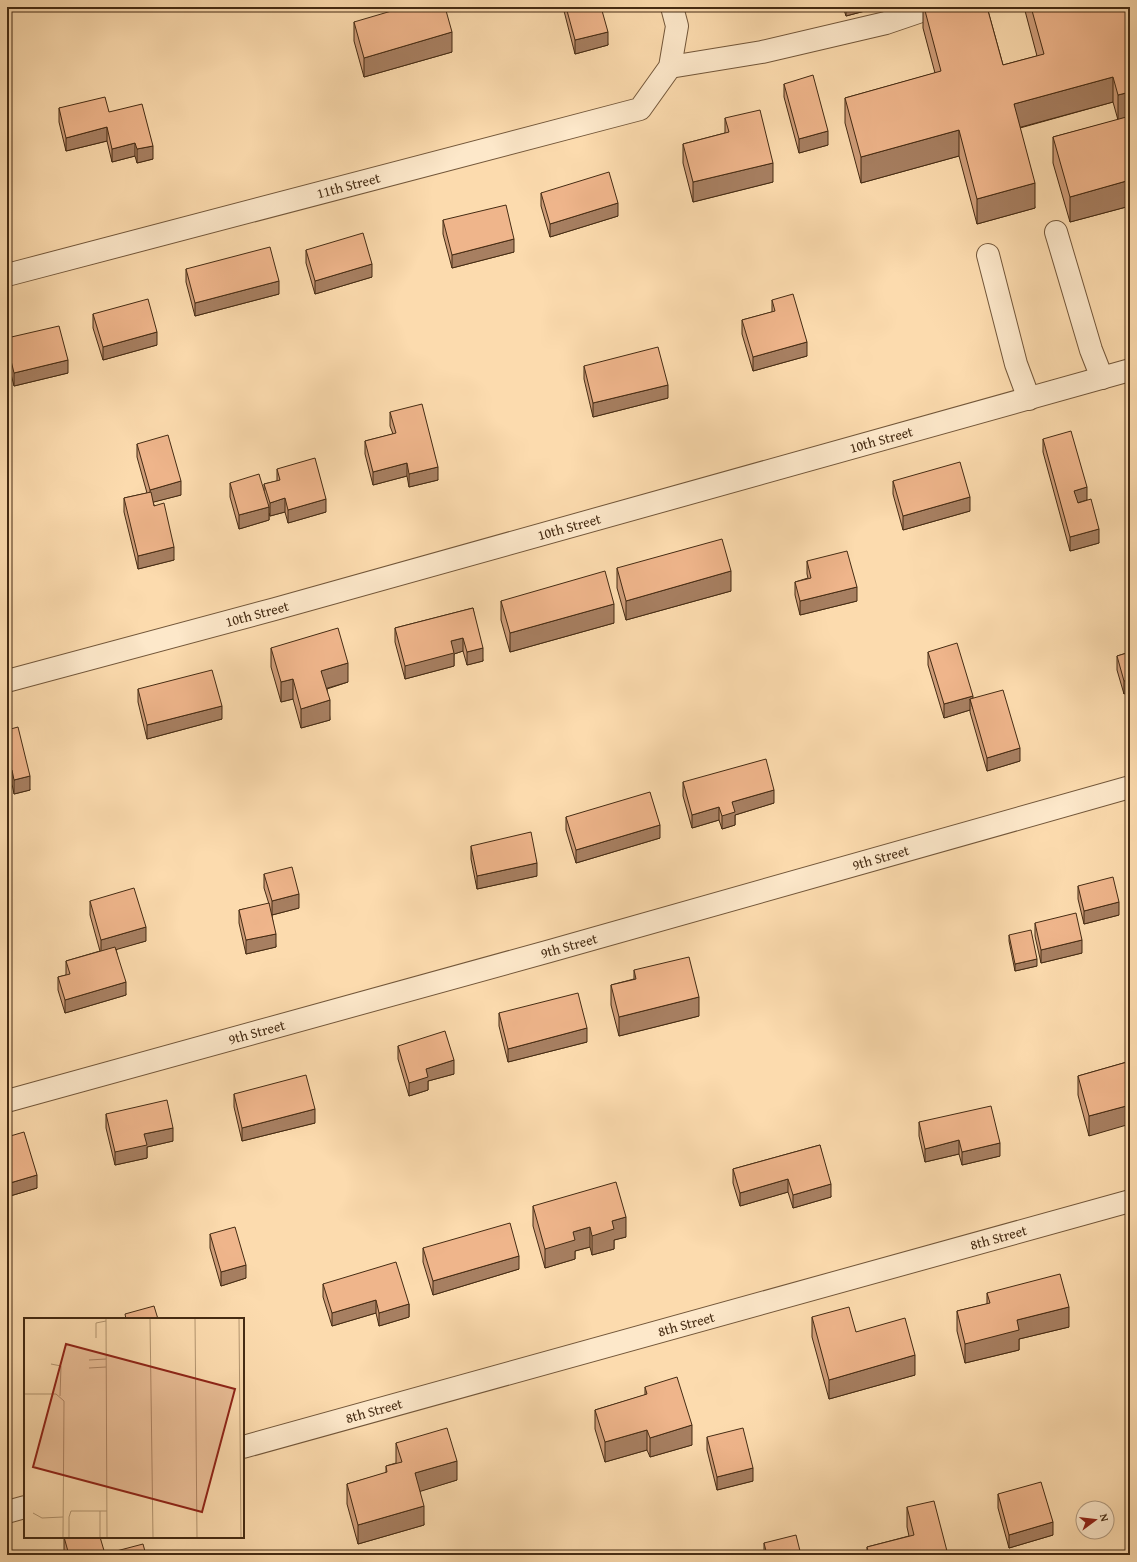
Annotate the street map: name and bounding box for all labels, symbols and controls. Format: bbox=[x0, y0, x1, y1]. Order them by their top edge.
street label: 11th Street bbox=[315, 168, 382, 203]
street label: 10th Street bbox=[847, 421, 915, 458]
street label: 10th Street bbox=[535, 508, 603, 545]
street label: 10th Street bbox=[223, 596, 291, 632]
street label: 9th Street bbox=[850, 840, 911, 875]
street label: 9th Street bbox=[538, 928, 600, 963]
street label: 9th Street bbox=[226, 1015, 287, 1049]
street label: 8th Street bbox=[968, 1220, 1029, 1255]
street label: 8th Street bbox=[656, 1307, 717, 1341]
inset map bbox=[24, 1318, 244, 1538]
street label: 8th Street bbox=[343, 1393, 405, 1428]
north arrow bbox=[1075, 1500, 1115, 1540]
text: N bbox=[1096, 1512, 1114, 1524]

